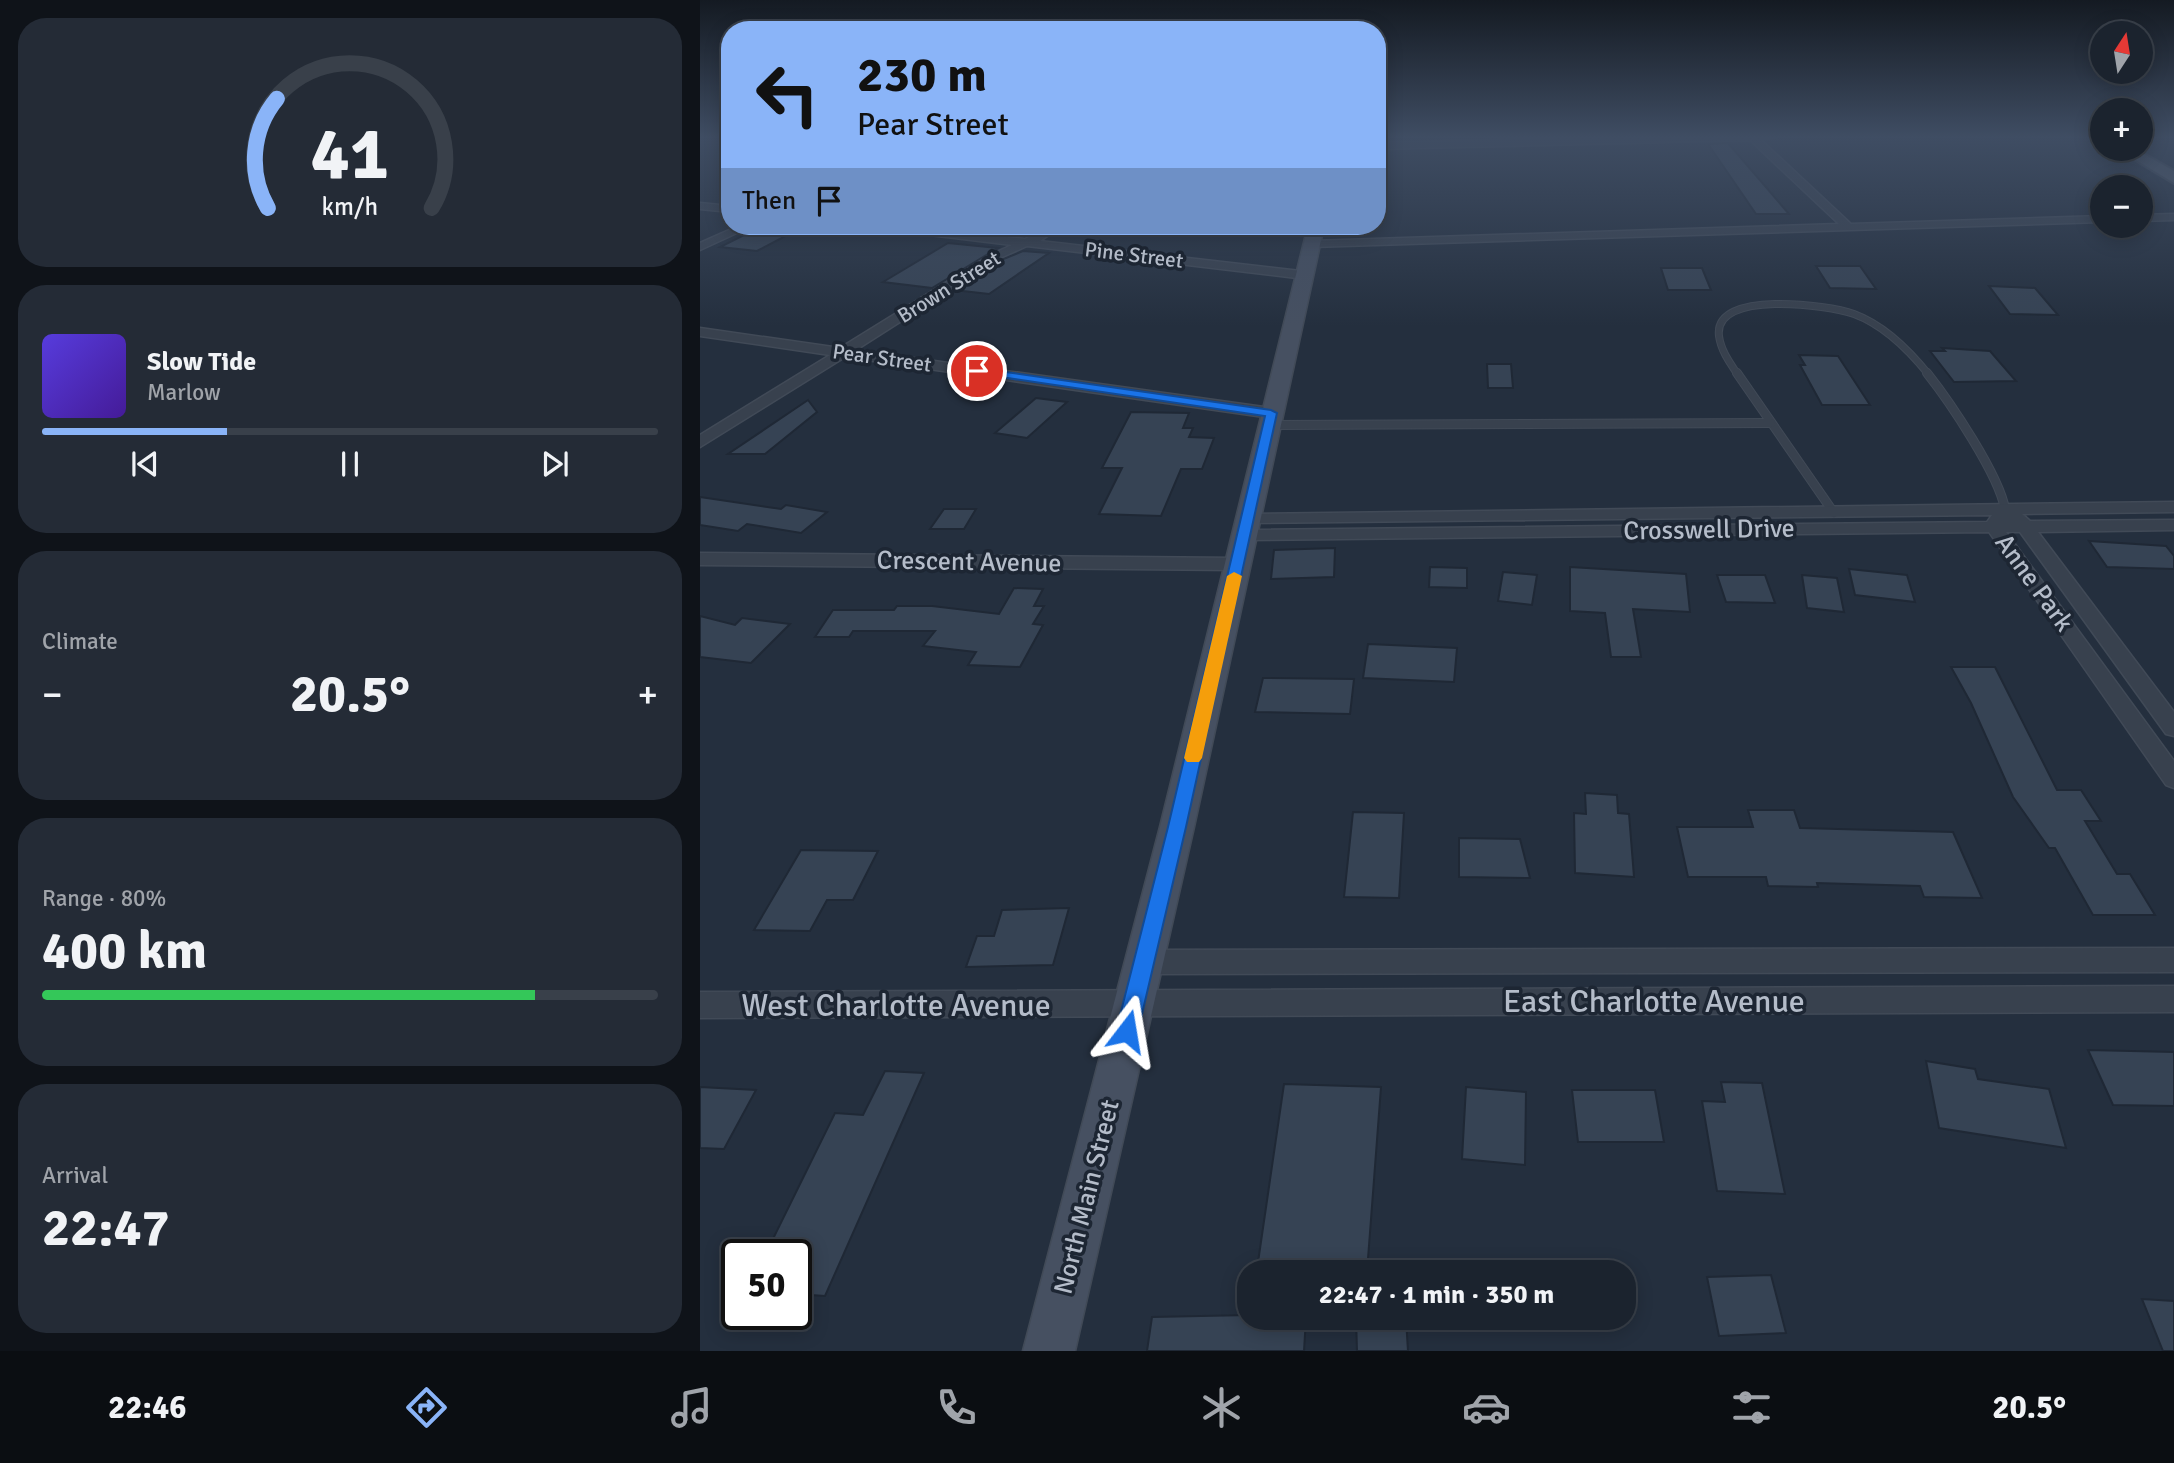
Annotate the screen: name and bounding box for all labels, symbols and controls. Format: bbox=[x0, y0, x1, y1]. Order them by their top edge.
north arrow bbox=[2090, 21, 2152, 84]
map controls bbox=[2090, 21, 2153, 238]
text: 230 m bbox=[857, 45, 987, 105]
icon: left bbox=[742, 49, 833, 140]
button: + bbox=[2090, 98, 2153, 161]
text: Pear Street bbox=[857, 105, 1009, 144]
text: 41 bbox=[311, 111, 389, 200]
button: − bbox=[2090, 175, 2153, 238]
icon: arrive bbox=[810, 182, 848, 220]
text: Then bbox=[742, 185, 796, 217]
text: km/h bbox=[322, 191, 378, 222]
street label: Pine Street bbox=[1083, 236, 1185, 274]
street label: Brown Street bbox=[893, 245, 1005, 329]
street label: Pear Street bbox=[831, 338, 933, 378]
pin bbox=[947, 341, 1007, 401]
text: Slow Tide bbox=[147, 346, 256, 378]
icon: arrive bbox=[958, 352, 996, 390]
text: Marlow bbox=[147, 378, 221, 407]
icon: previous bbox=[126, 445, 164, 483]
icon: pause bbox=[331, 445, 369, 483]
icon: next bbox=[536, 445, 574, 483]
street label: Crosswell Drive bbox=[1623, 513, 1795, 547]
street label: Anne Park bbox=[1988, 528, 2080, 638]
street label: Crescent Avenue bbox=[876, 544, 1062, 580]
text: Climate bbox=[42, 627, 118, 656]
text: 20.5° bbox=[290, 662, 410, 726]
text: − bbox=[42, 671, 63, 718]
text: + bbox=[637, 671, 658, 718]
text: Range · 80% bbox=[42, 884, 166, 913]
text: 400 km bbox=[42, 919, 207, 983]
street label: East Charlotte Avenue bbox=[1503, 982, 1805, 1021]
street label: West Charlotte Avenue bbox=[741, 986, 1051, 1025]
position arrow bbox=[1090, 994, 1164, 1068]
street label: North Main Street bbox=[1047, 1096, 1127, 1298]
text: Arrival bbox=[42, 1161, 108, 1190]
text: 22:47 bbox=[42, 1196, 170, 1260]
speed limit sign: 50 bbox=[721, 1239, 812, 1330]
text: 22:47 · 1 min · 350 m bbox=[1319, 1279, 1554, 1311]
icon: directions bbox=[402, 1383, 451, 1432]
icon: music bbox=[667, 1383, 716, 1432]
icon: phone bbox=[932, 1383, 981, 1432]
icon: climate bbox=[1197, 1383, 1246, 1432]
icon: car bbox=[1462, 1383, 1511, 1432]
icon: filters bbox=[1727, 1383, 1776, 1432]
text: 22:46 bbox=[108, 1388, 187, 1427]
text: 20.5° bbox=[1992, 1388, 2066, 1427]

